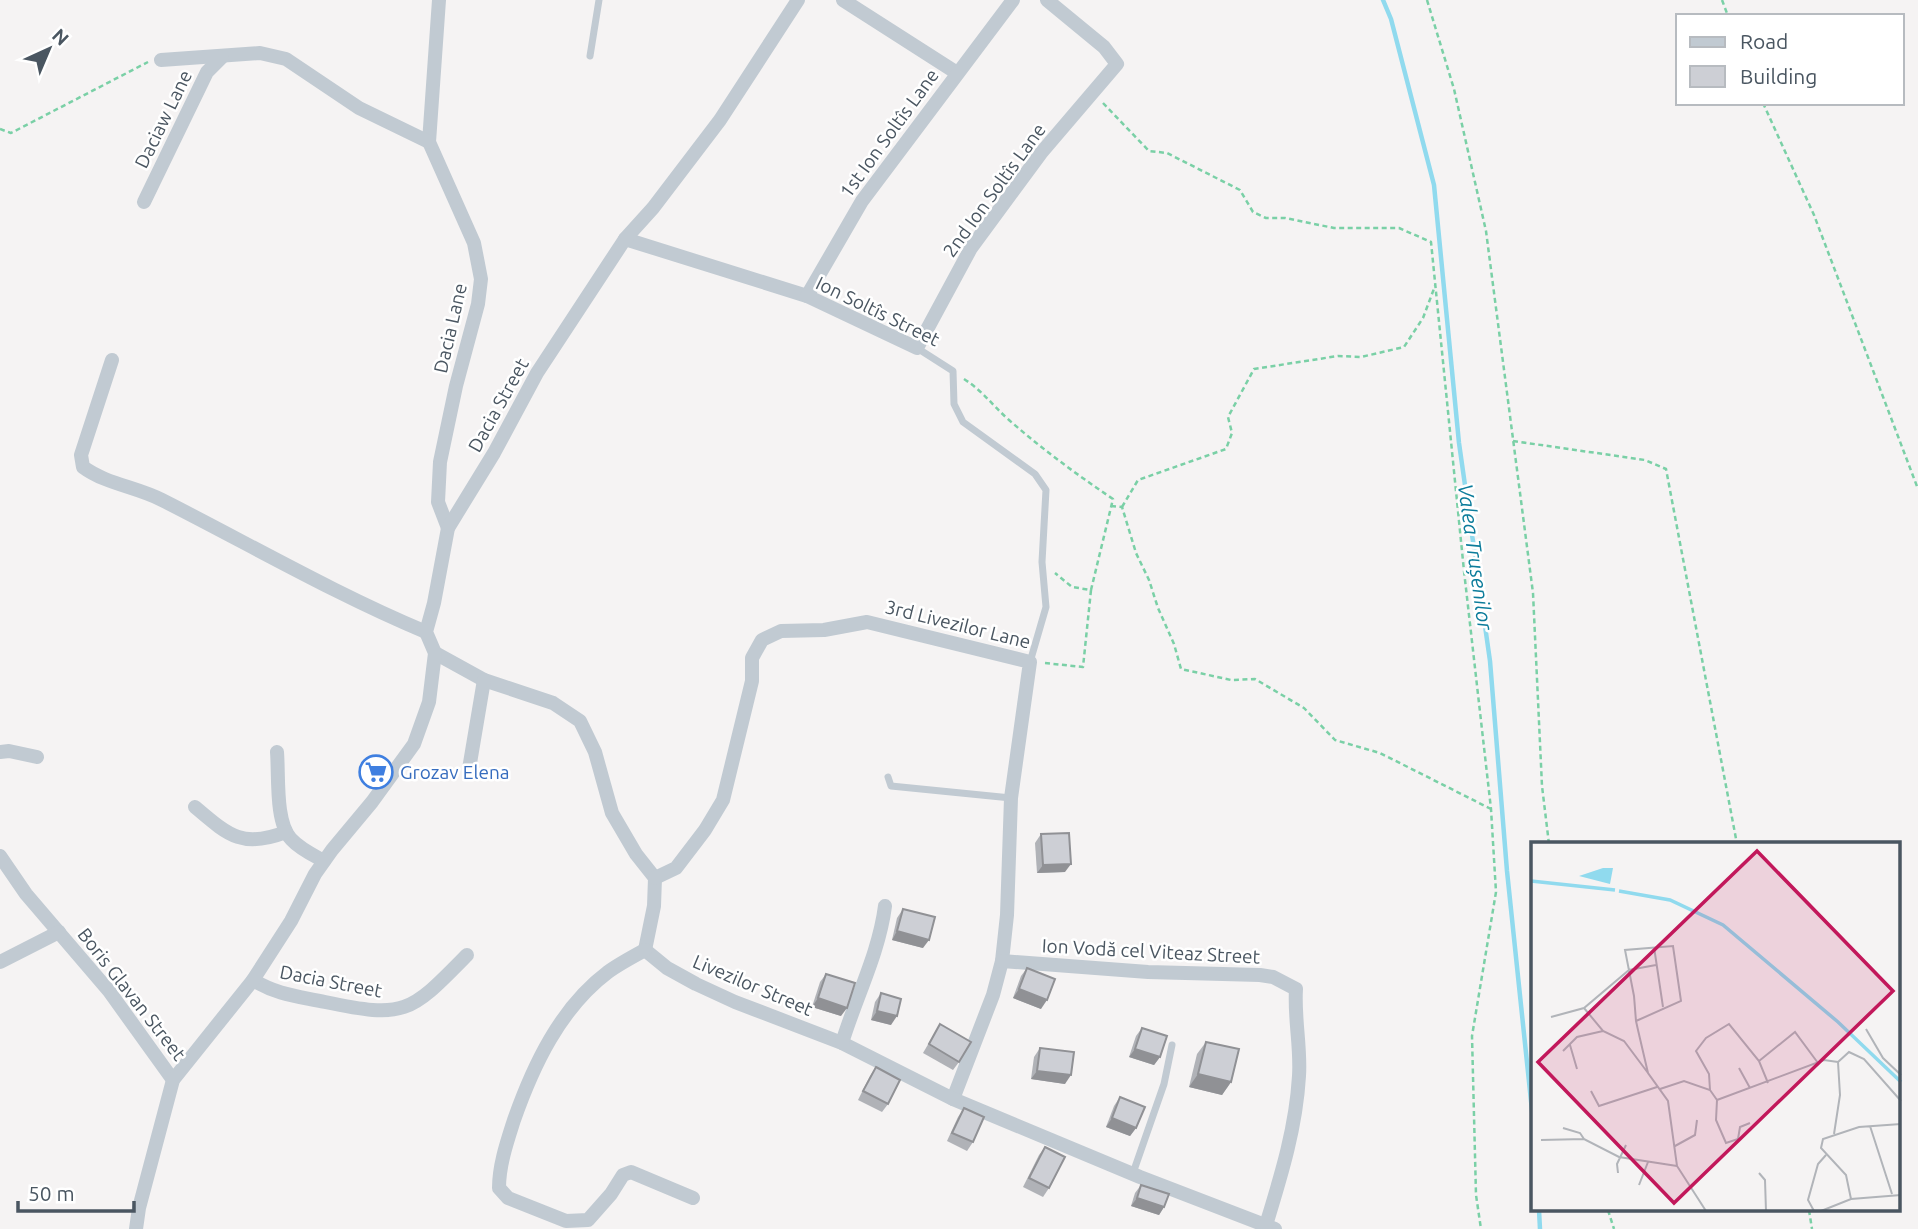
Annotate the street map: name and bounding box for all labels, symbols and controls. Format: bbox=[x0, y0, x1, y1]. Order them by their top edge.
north arrow bbox=[14, 14, 84, 84]
legend bbox=[1676, 14, 1904, 105]
text: N bbox=[48, 24, 74, 50]
text: Road bbox=[1740, 29, 1788, 53]
street label: 1st Ion Soltîs Lane bbox=[835, 64, 943, 202]
text: Building bbox=[1740, 64, 1817, 88]
street label: Daciaw Lane bbox=[130, 66, 196, 172]
street label: 2nd Ion Soltîs Lane bbox=[938, 119, 1050, 261]
street label: Ion Soltîs Street bbox=[813, 272, 944, 351]
street label: Dacia Lane bbox=[429, 281, 471, 375]
street label: Dacia Street bbox=[463, 354, 533, 456]
water label: Valea Trușenilor bbox=[1454, 482, 1498, 632]
street label: 3rd Livezilor Lane bbox=[883, 595, 1033, 653]
supermarket icon: Grozav Elena bbox=[357, 753, 395, 791]
place label: Grozav Elena bbox=[400, 761, 510, 783]
inset map bbox=[1531, 842, 1900, 1212]
street label: Boris Glavan Street bbox=[73, 923, 191, 1065]
street label: Ion Vodă cel Viteaz Street bbox=[1041, 934, 1261, 968]
street label: Livezilor Street bbox=[690, 950, 817, 1020]
street label: Dacia Street bbox=[278, 960, 385, 1002]
scale bar bbox=[18, 1170, 133, 1214]
text: 50 m bbox=[28, 1181, 75, 1205]

